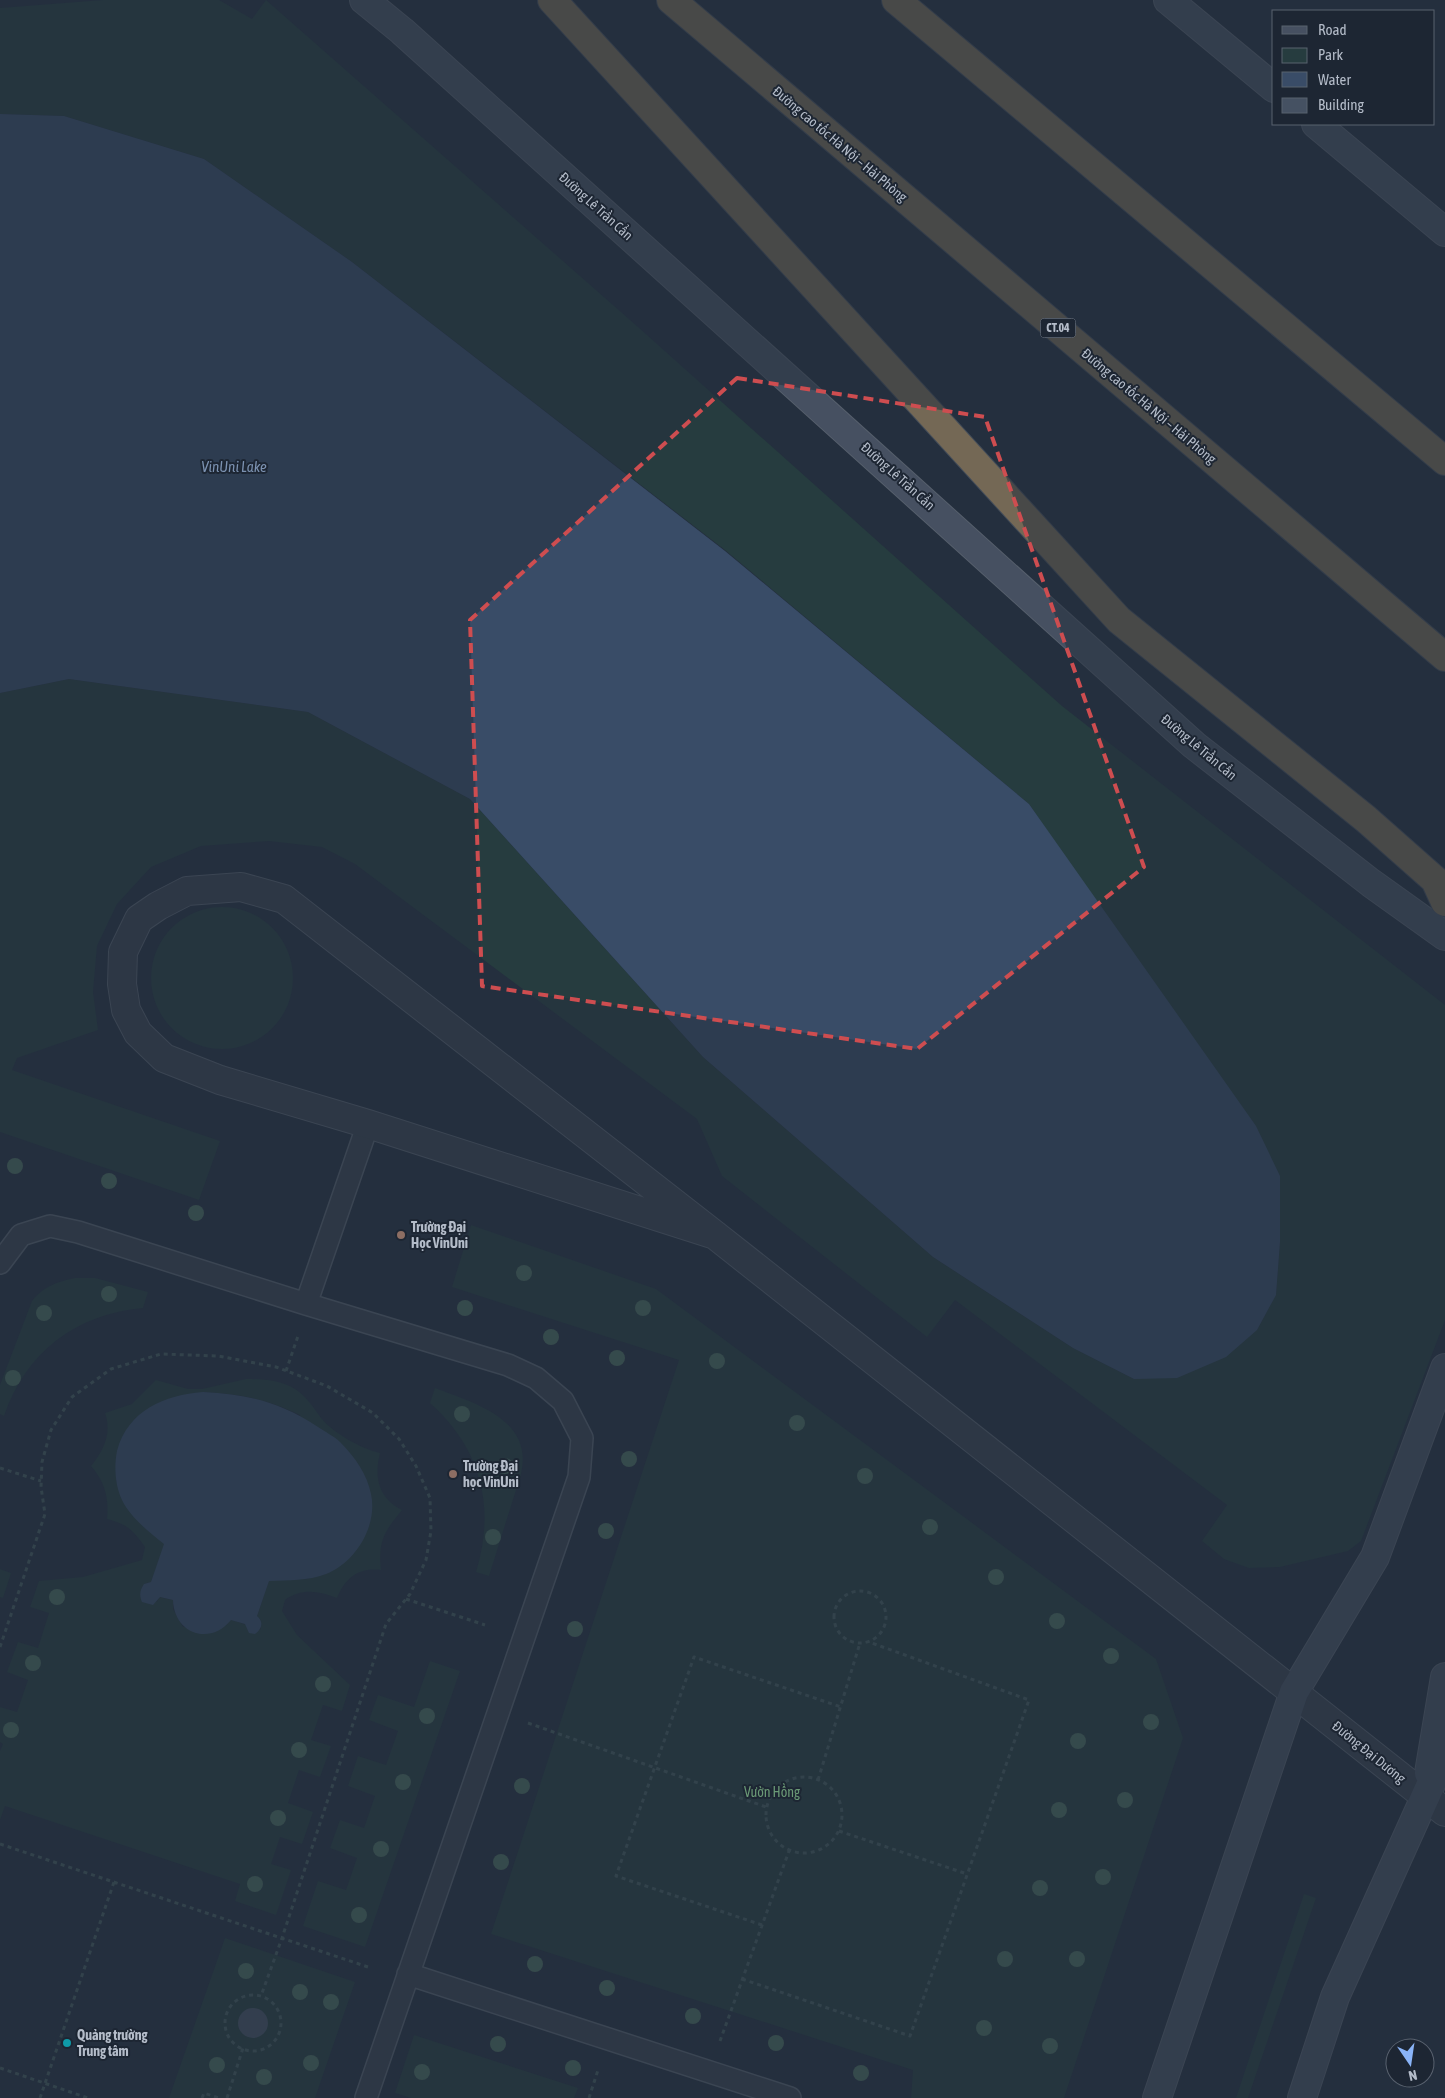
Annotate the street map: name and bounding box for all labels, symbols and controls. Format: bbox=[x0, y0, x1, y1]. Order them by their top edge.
legend bbox=[1272, 10, 1435, 125]
text: Road bbox=[1318, 21, 1347, 38]
text: Park bbox=[1318, 46, 1343, 63]
text: Water bbox=[1318, 71, 1351, 88]
street label: Đường cao tốc Hà Nội – Hải Phòng bbox=[770, 82, 911, 205]
text: Building bbox=[1318, 96, 1364, 113]
street label: Đường Lê Trần Cẩn bbox=[556, 168, 637, 243]
road number: CT.04 bbox=[1040, 318, 1076, 338]
street label: Đường cao tốc Hà Nội – Hải Phòng bbox=[1079, 344, 1220, 467]
street label: Đường Lê Trần Cẩn bbox=[858, 438, 939, 513]
water label: VinUni Lake bbox=[201, 458, 267, 475]
street label: Đường Lê Trần Cẩn bbox=[1158, 710, 1241, 783]
place label: Trường Đại Học VinUni bbox=[411, 1219, 468, 1251]
marker: Trường Đại Học VinUni bbox=[395, 1229, 407, 1241]
place label: Trường Đại học VinUni bbox=[463, 1458, 519, 1490]
marker: Trường Đại học VinUni bbox=[447, 1468, 459, 1480]
street label: Đường Đại Dương bbox=[1329, 1718, 1409, 1786]
park label: Vườn Hồng bbox=[744, 1783, 800, 1800]
place label: Quảng trường Trung tâm bbox=[77, 2027, 148, 2059]
marker: Quảng trường Trung tâm bbox=[61, 2037, 73, 2049]
north arrow bbox=[1385, 2038, 1435, 2088]
text: N bbox=[1407, 2067, 1419, 2084]

